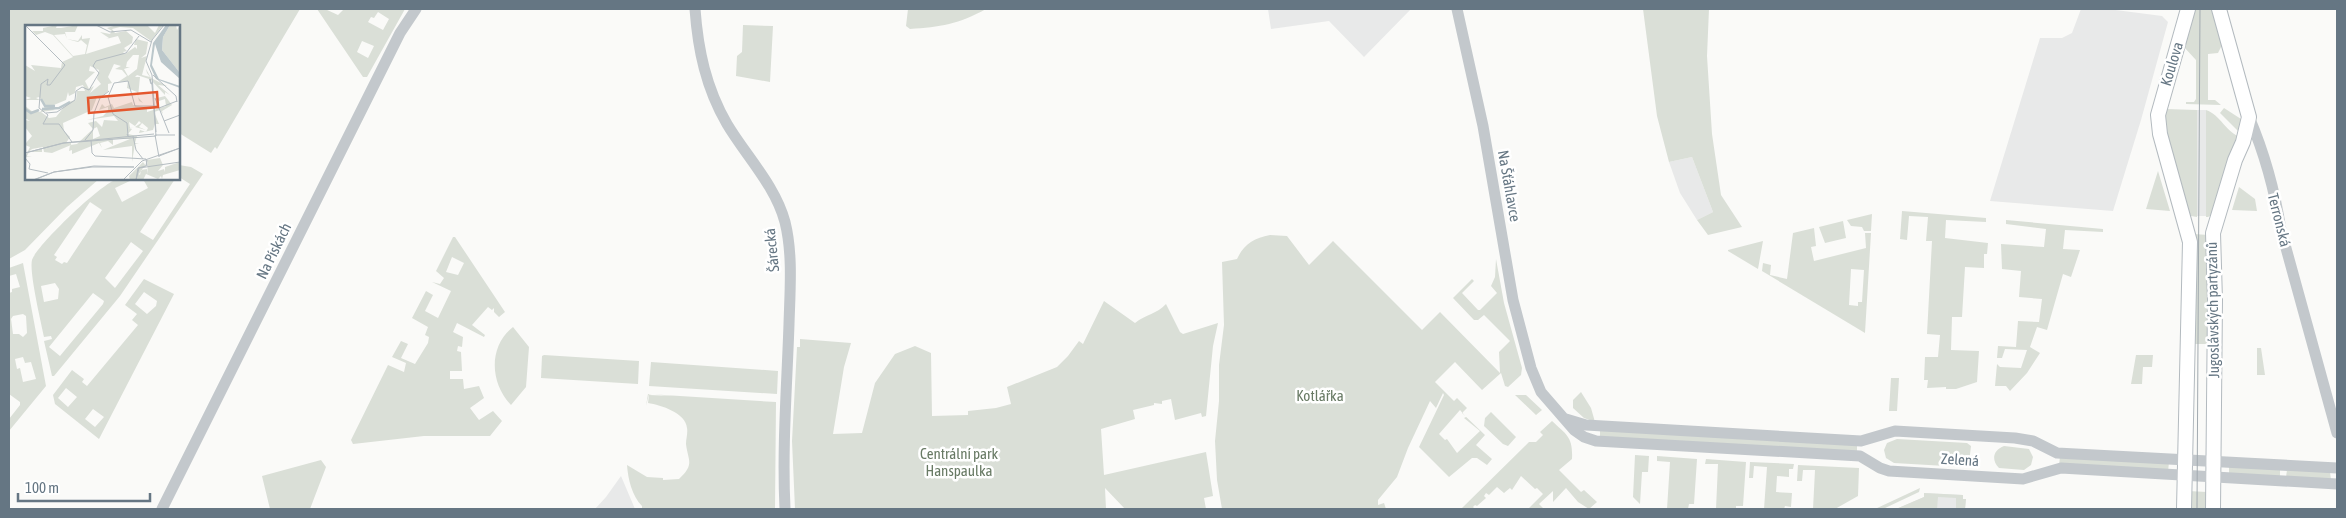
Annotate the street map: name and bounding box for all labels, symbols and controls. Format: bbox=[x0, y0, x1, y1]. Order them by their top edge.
inset map bbox=[25, 25, 180, 180]
street label: Koulova bbox=[2157, 40, 2186, 88]
street label: Na Šťáhlavce bbox=[1495, 149, 1524, 223]
street label: Terronská bbox=[2265, 191, 2294, 248]
street label: Na Pískách bbox=[253, 220, 294, 282]
street label: Šárecká bbox=[761, 227, 782, 273]
street label: Jugoslávských partyzánů bbox=[2203, 242, 2222, 378]
park label: Kotlářka bbox=[1296, 387, 1344, 404]
park label: Centrální park Hanspaulka bbox=[920, 445, 998, 479]
street label: Zelená bbox=[1940, 450, 1980, 469]
scale bar bbox=[18, 470, 150, 502]
text: 100 m bbox=[25, 479, 59, 496]

